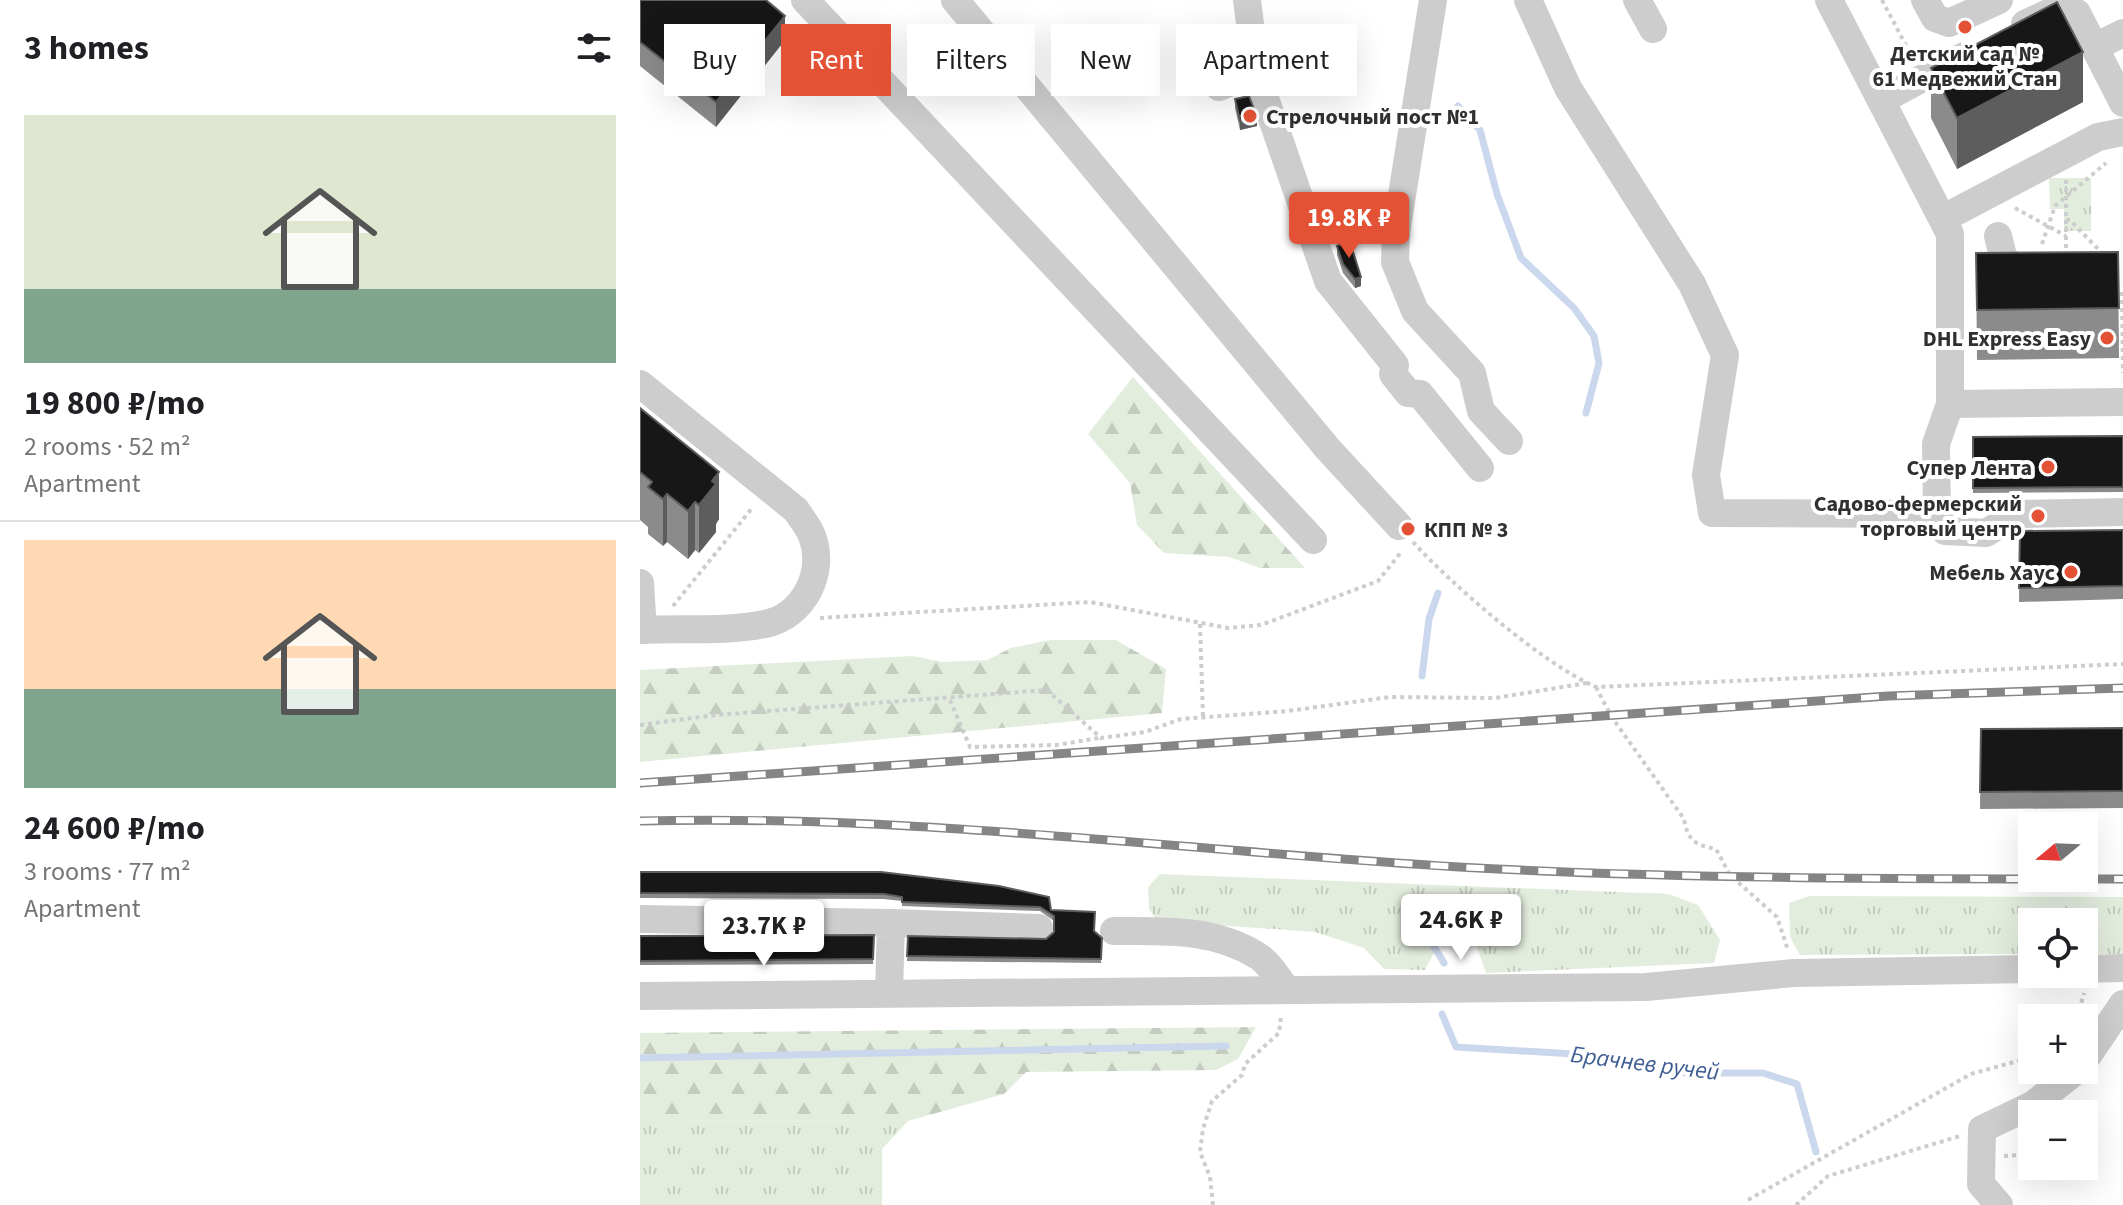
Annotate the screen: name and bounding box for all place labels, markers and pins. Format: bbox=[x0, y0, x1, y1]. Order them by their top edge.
marker: Детский сад № 61 Медвежий Стан bbox=[1956, 18, 1974, 36]
place label: Детский сад № 61 Медвежий Стан bbox=[1872, 38, 2058, 95]
place label: Стрелочный пост №1 bbox=[1266, 101, 1479, 133]
marker: Стрелочный пост №1 bbox=[1241, 107, 1259, 125]
pin: 19.8K ₽ bbox=[1275, 192, 1423, 260]
place label: DHL Express Easy bbox=[1923, 323, 2092, 355]
marker: DHL Express Easy bbox=[2098, 329, 2116, 347]
place label: Супер Лента bbox=[1906, 452, 2032, 484]
marker: Супер Лента bbox=[2039, 458, 2057, 476]
place label: Садово-фермерский торговый центр bbox=[1814, 488, 2022, 545]
marker: Садово-фермерский торговый центр bbox=[2029, 507, 2047, 525]
place label: КПП № 3 bbox=[1424, 514, 1508, 546]
marker: КПП № 3 bbox=[1399, 520, 1417, 538]
place label: Мебель Хаус bbox=[1929, 557, 2055, 589]
marker: Мебель Хаус bbox=[2062, 563, 2080, 581]
pin: 24.6K ₽ bbox=[1387, 894, 1535, 962]
pin: 23.7K ₽ bbox=[690, 900, 838, 968]

